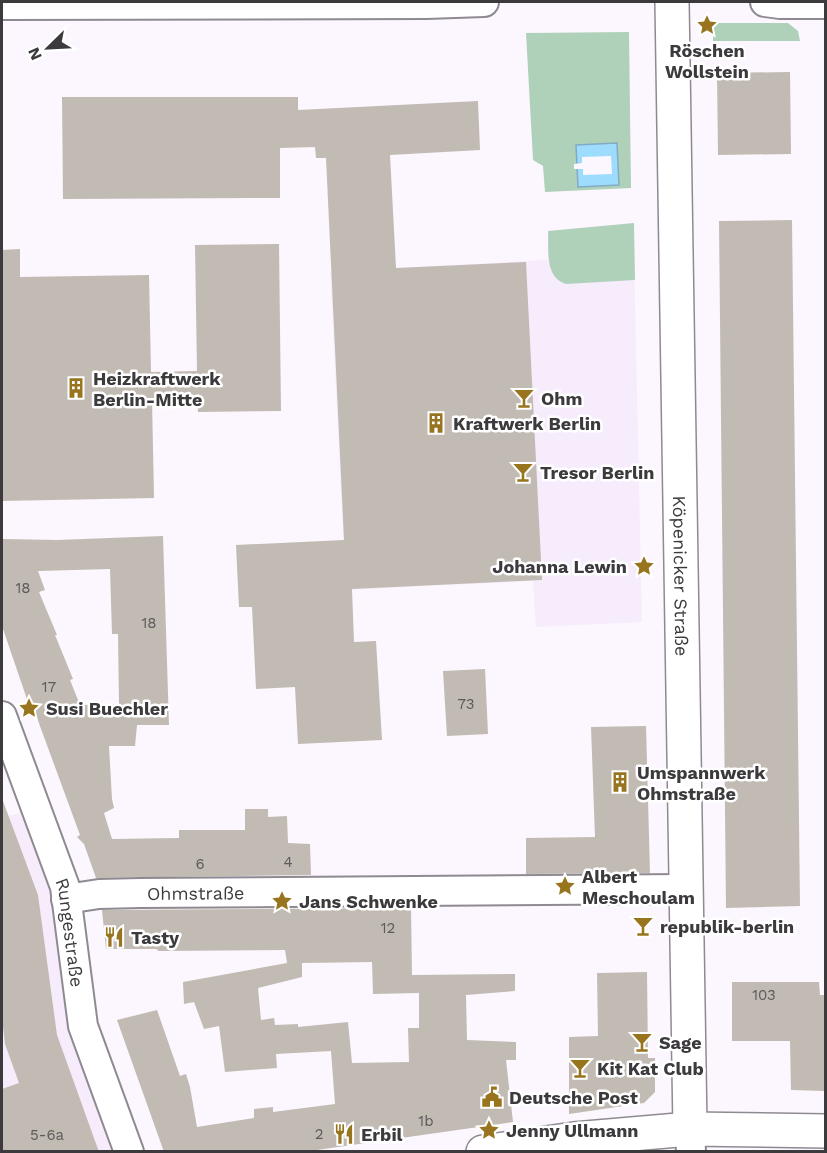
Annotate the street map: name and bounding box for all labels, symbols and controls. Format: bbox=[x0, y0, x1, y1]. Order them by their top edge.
place icon: Röschen Wollstein bbox=[695, 13, 719, 37]
north arrow bbox=[18, 18, 78, 78]
place label: Röschen Wollstein bbox=[665, 40, 749, 82]
text: N bbox=[24, 45, 46, 63]
place label: Heizkraftwerk Berlin-Mitte bbox=[93, 368, 221, 410]
building icon: Heizkraftwerk Berlin-Mitte bbox=[64, 376, 88, 400]
bar icon: Ohm bbox=[512, 386, 536, 410]
place label: Ohm bbox=[541, 388, 582, 409]
building icon: Kraftwerk Berlin bbox=[424, 411, 448, 435]
place label: Kraftwerk Berlin bbox=[453, 413, 601, 434]
bar icon: Tresor Berlin bbox=[511, 460, 535, 484]
place label: Tresor Berlin bbox=[540, 462, 654, 483]
street label: Köpenicker Straße bbox=[669, 495, 693, 657]
place icon: Johanna Lewin bbox=[632, 554, 656, 578]
place label: Johanna Lewin bbox=[492, 556, 627, 577]
house number: 18 bbox=[15, 579, 31, 597]
house number: 18 bbox=[141, 614, 157, 632]
house number: 17 bbox=[42, 678, 56, 696]
house number: 73 bbox=[457, 695, 475, 713]
place icon: Susi Buechler bbox=[17, 696, 41, 720]
place label: Susi Buechler bbox=[46, 698, 168, 719]
place label: Umspannwerk Ohmstraße bbox=[637, 762, 766, 804]
building icon: Umspannwerk Ohmstraße bbox=[608, 770, 632, 794]
house number: 4 bbox=[283, 853, 293, 871]
house number: 6 bbox=[195, 855, 205, 873]
place label: Albert Meschoulam bbox=[582, 866, 695, 908]
place icon: Albert Meschoulam bbox=[553, 874, 577, 898]
street label: Rungestraße bbox=[52, 875, 88, 988]
street label: Ohmstraße bbox=[147, 882, 244, 903]
place icon: Jans Schwenke bbox=[270, 889, 294, 913]
place label: Jans Schwenke bbox=[299, 891, 438, 912]
bar icon: republik-berlin bbox=[631, 914, 655, 938]
place label: republik-berlin bbox=[660, 916, 794, 937]
house number: 12 bbox=[381, 919, 395, 937]
restaurant icon: Tasty bbox=[102, 925, 126, 949]
place label: Tasty bbox=[131, 927, 180, 948]
house number: 103 bbox=[752, 986, 776, 1004]
bar icon: Sage bbox=[630, 1030, 654, 1054]
place label: Sage bbox=[659, 1032, 702, 1053]
bar icon: Kit Kat Club bbox=[568, 1056, 592, 1080]
place label: Kit Kat Club bbox=[597, 1058, 704, 1079]
public building icon: Deutsche Post bbox=[480, 1085, 504, 1109]
place label: Deutsche Post bbox=[509, 1087, 638, 1108]
house number: 1b bbox=[418, 1112, 434, 1130]
place icon: Jenny Ullmann bbox=[477, 1118, 501, 1142]
place label: Jenny Ullmann bbox=[506, 1120, 639, 1141]
restaurant icon: Erbil bbox=[332, 1122, 356, 1146]
place label: Erbil bbox=[361, 1124, 403, 1145]
house number: 2 bbox=[315, 1125, 323, 1143]
house number: 5-6a bbox=[30, 1126, 65, 1144]

